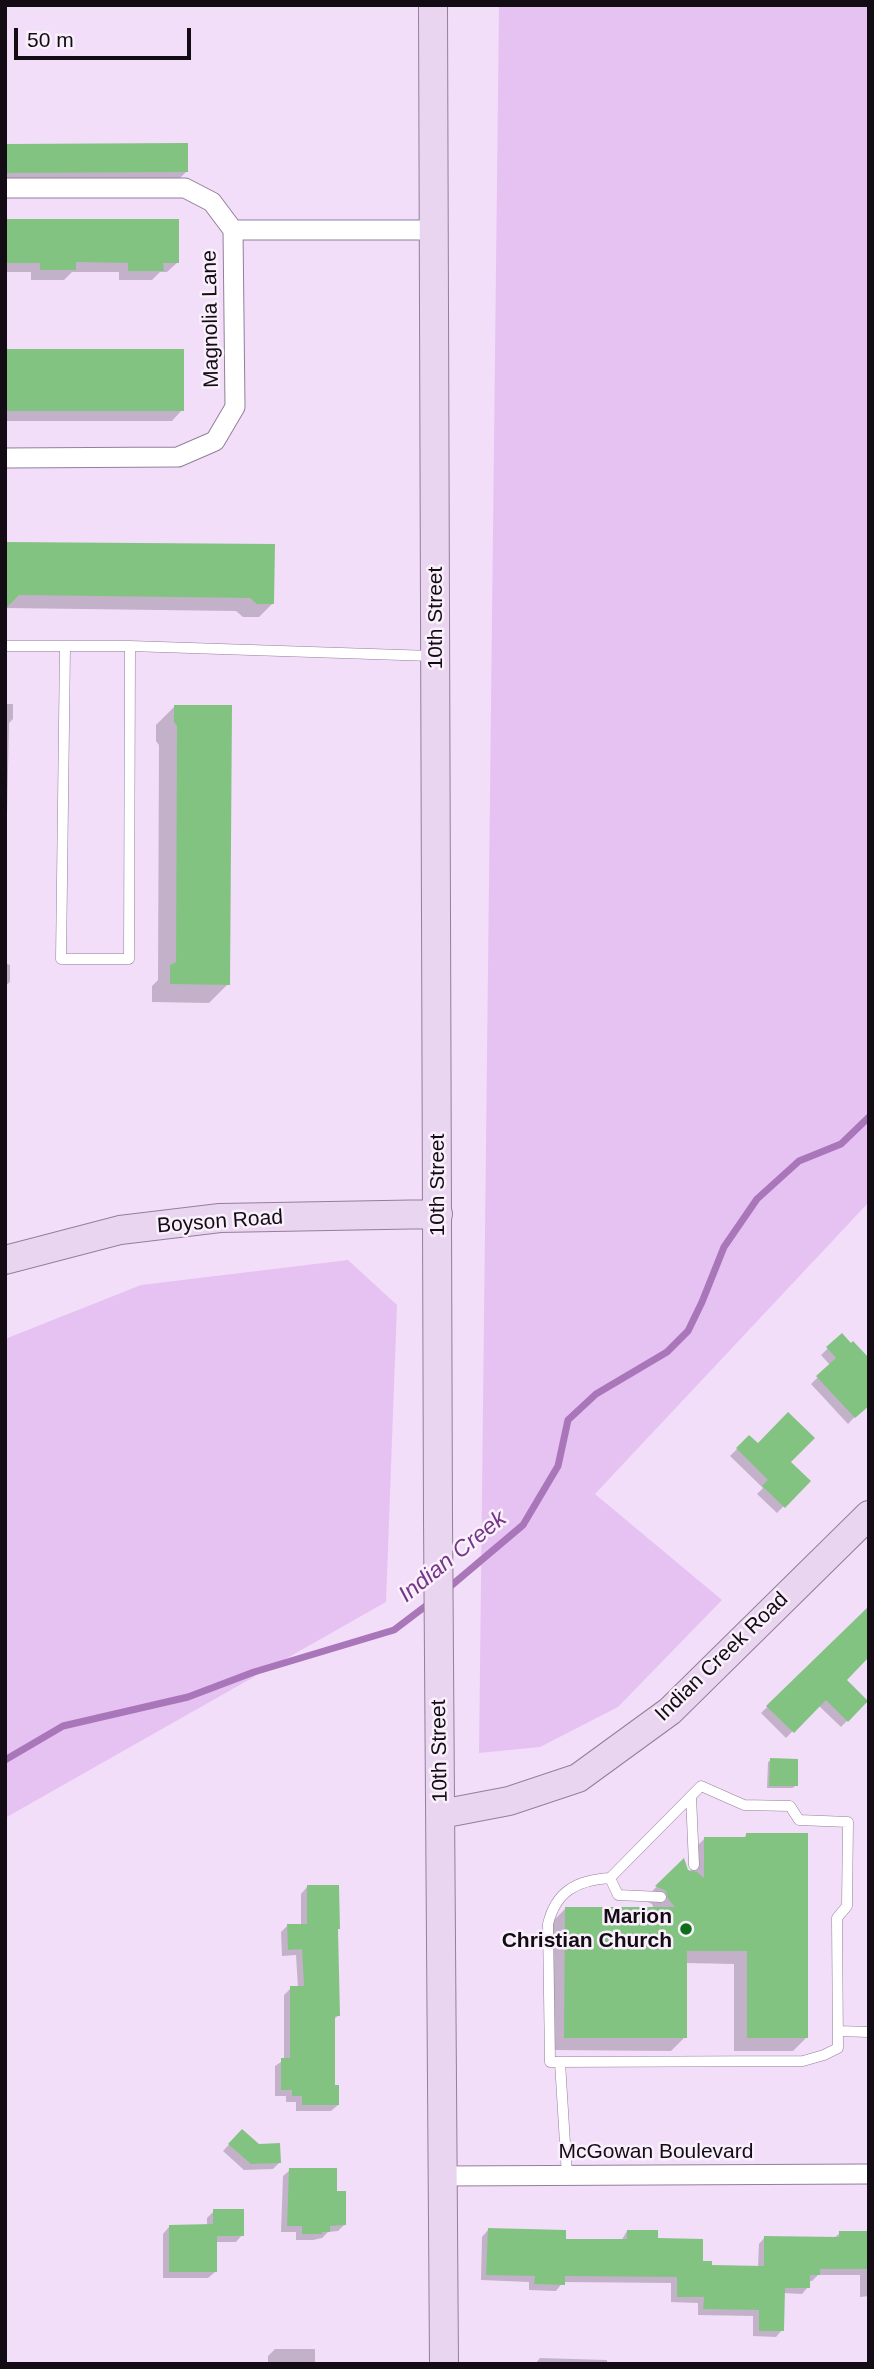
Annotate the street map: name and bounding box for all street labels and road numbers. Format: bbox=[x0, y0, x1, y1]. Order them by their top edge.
street label: Magnolia Lane bbox=[197, 250, 225, 388]
street label: 10th Street bbox=[423, 567, 449, 669]
street label: 10th Street bbox=[425, 1134, 451, 1236]
street label: Boyson Road bbox=[156, 1205, 284, 1239]
street label: Indian Creek Road bbox=[650, 1587, 794, 1727]
street label: 10th Street bbox=[427, 1699, 453, 1803]
street label: McGowan Boulevard bbox=[559, 2139, 753, 2165]

